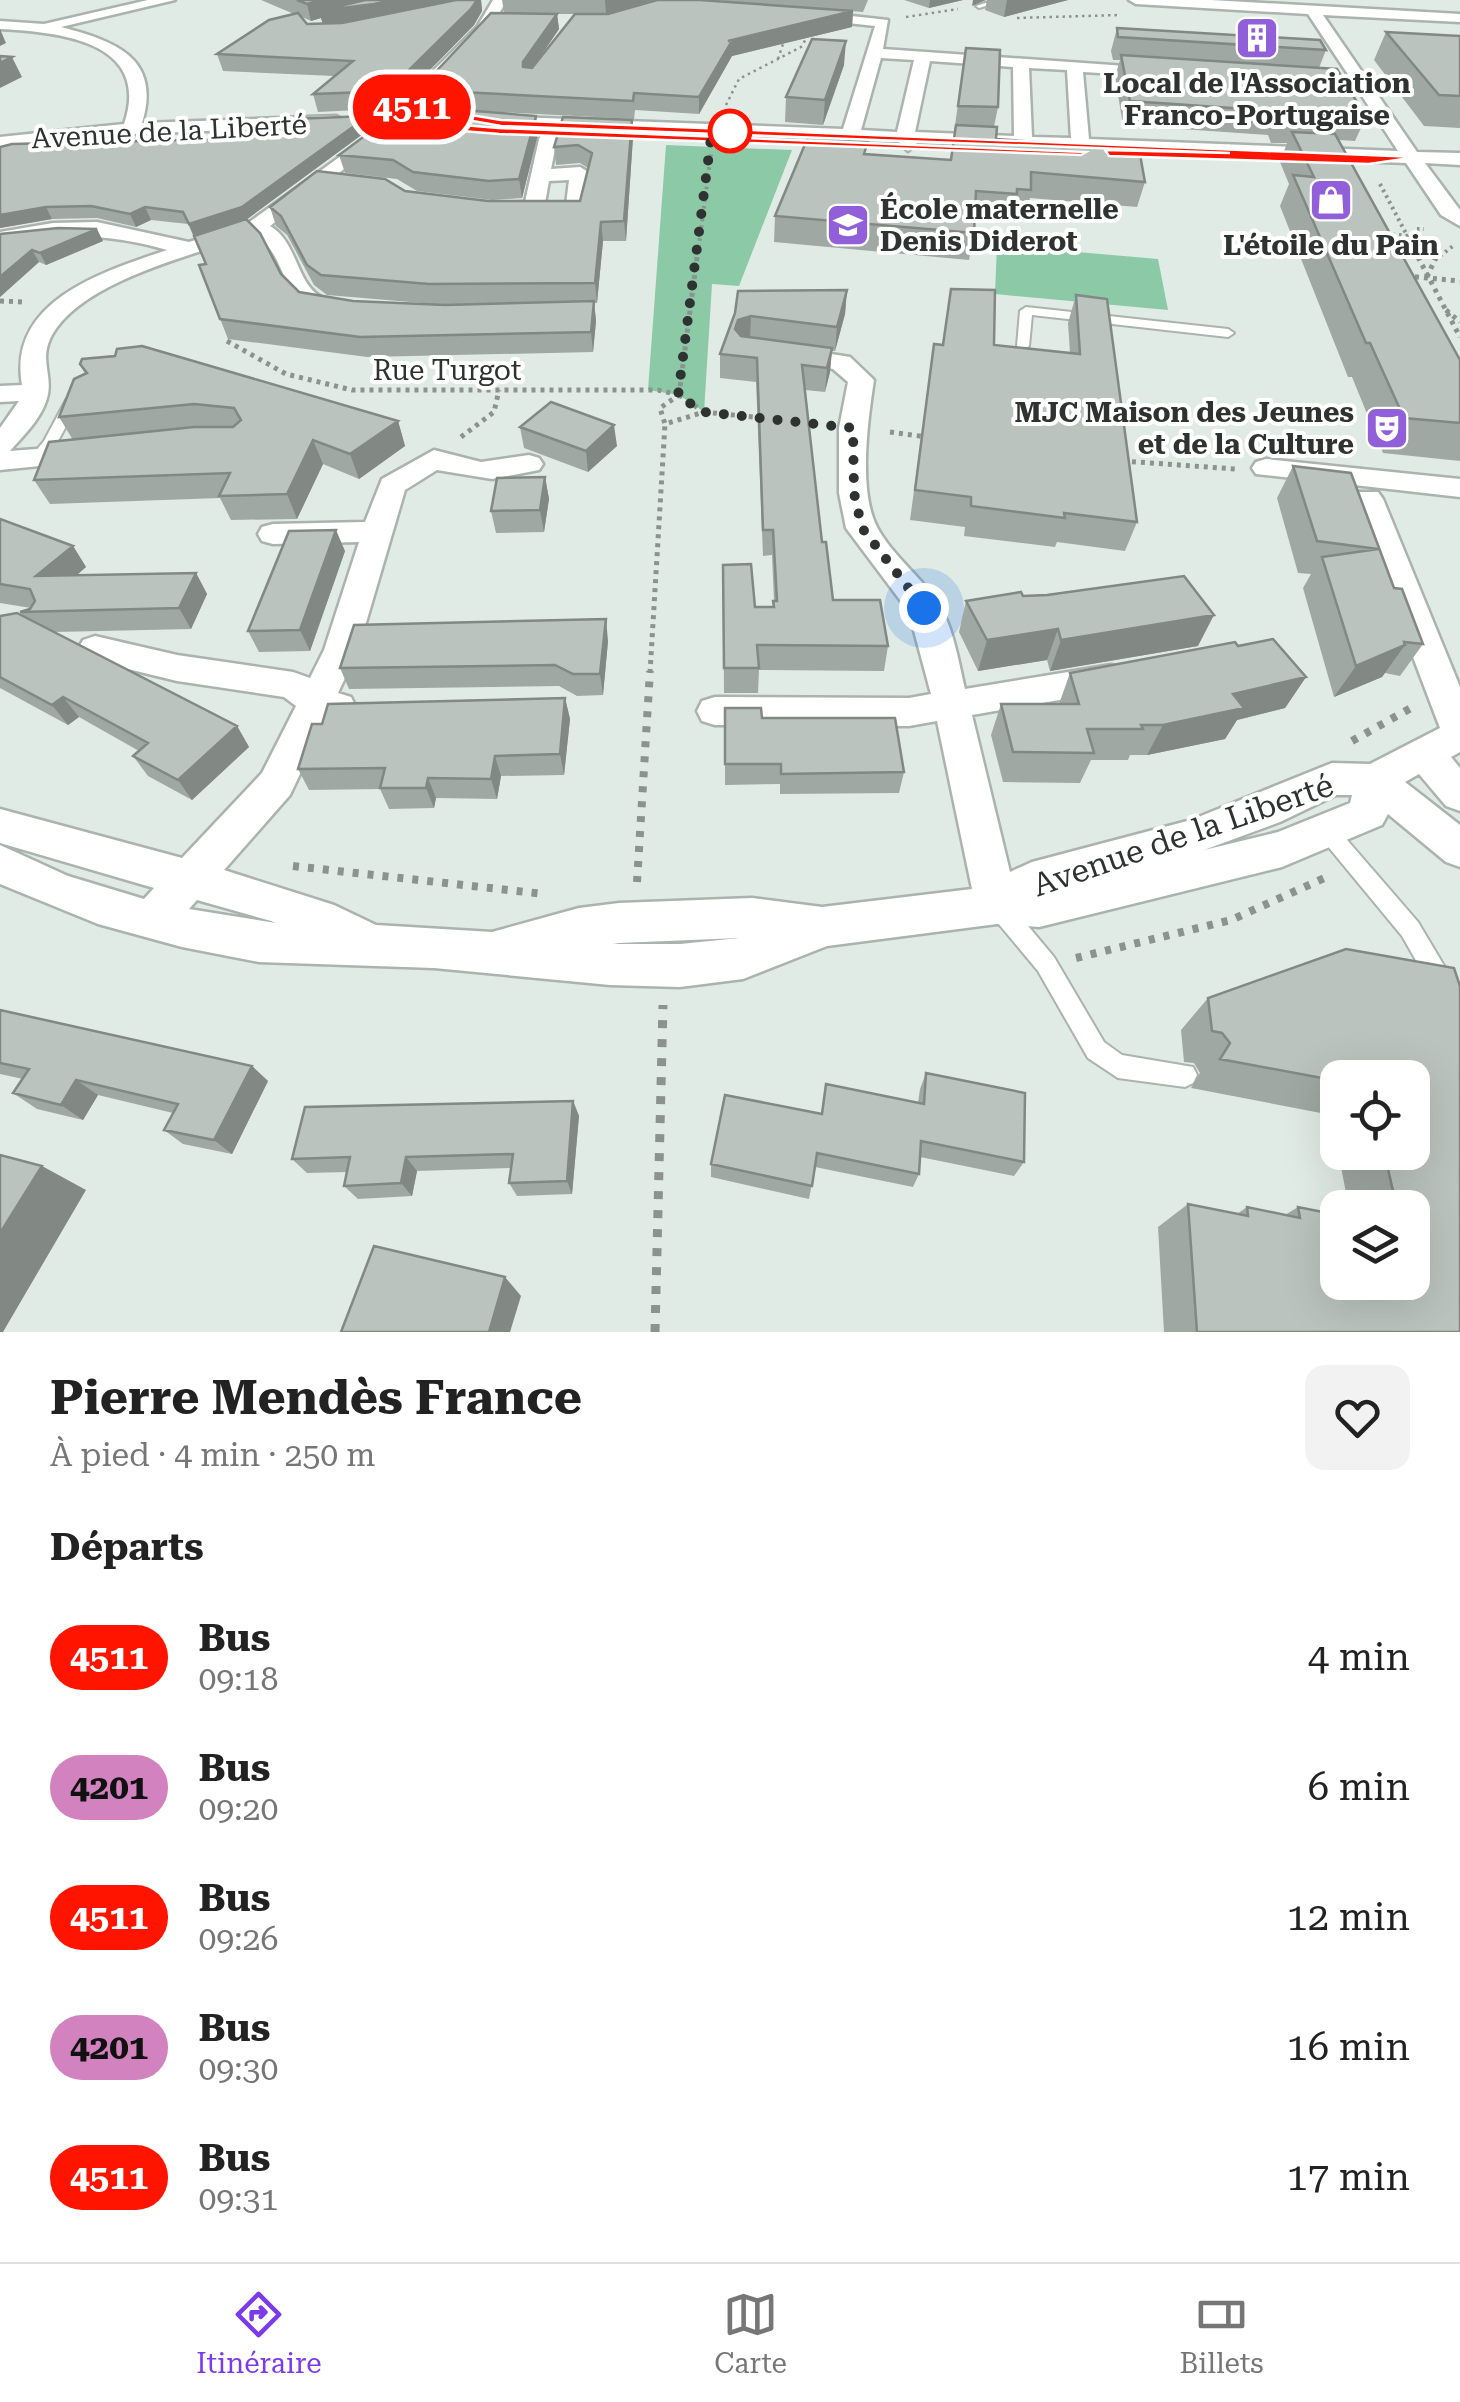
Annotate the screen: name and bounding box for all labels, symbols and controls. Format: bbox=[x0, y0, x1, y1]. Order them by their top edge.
building icon: Local de l'Association Franco-Portugaise bbox=[1234, 15, 1280, 61]
place label: Local de l'Association Franco-Portugaise bbox=[1103, 67, 1411, 132]
line badge: 4511 bbox=[342, 74, 482, 140]
text: 4511 bbox=[373, 87, 451, 128]
street label: Avenue de la Liberté bbox=[30, 108, 308, 155]
unlabelled marker bbox=[709, 110, 751, 152]
shop icon: L'étoile du Pain bbox=[1308, 177, 1354, 223]
place label: École maternelle Denis Diderot bbox=[880, 192, 1119, 258]
school or university icon: École maternelle Denis Diderot bbox=[825, 202, 871, 248]
place label: L'étoile du Pain bbox=[1223, 229, 1439, 262]
street label: Rue Turgot bbox=[373, 354, 521, 387]
place label: MJC Maison des Jeunes et de la Culture bbox=[1014, 396, 1354, 461]
theatre icon: MJC Maison des Jeunes et de la Culture bbox=[1364, 405, 1410, 451]
your location bbox=[899, 583, 949, 633]
street label: Avenue de la Liberté bbox=[1028, 766, 1338, 904]
map controls bbox=[1320, 1060, 1430, 1300]
button: locate bbox=[1320, 1060, 1430, 1170]
button: layers bbox=[1320, 1190, 1430, 1300]
button: heart bbox=[1305, 1365, 1410, 1470]
text: Pierre Mendès France bbox=[50, 1370, 582, 1426]
text: À pied · 4 min · 250 m bbox=[50, 1436, 376, 1474]
text: Départs bbox=[50, 1525, 204, 1569]
text: Bus bbox=[198, 1616, 270, 1660]
text: 4 min bbox=[1308, 1635, 1410, 1679]
text: 4511 bbox=[70, 1637, 148, 1678]
text: 09:18 bbox=[198, 1660, 278, 1698]
text: Bus bbox=[198, 1746, 270, 1790]
text: 6 min bbox=[1308, 1765, 1410, 1809]
text: 4201 bbox=[70, 1767, 148, 1808]
text: 09:20 bbox=[198, 1790, 278, 1828]
text: Bus bbox=[198, 1876, 270, 1920]
text: 12 min bbox=[1287, 1895, 1410, 1939]
text: 4511 bbox=[70, 1897, 148, 1938]
text: 09:26 bbox=[198, 1920, 278, 1958]
text: Bus bbox=[198, 2006, 270, 2050]
text: 16 min bbox=[1287, 2025, 1410, 2069]
text: 4201 bbox=[70, 2027, 148, 2068]
text: 09:30 bbox=[198, 2050, 278, 2088]
text: Bus bbox=[198, 2136, 270, 2180]
text: 17 min bbox=[1287, 2155, 1410, 2199]
text: 4511 bbox=[70, 2157, 148, 2198]
text: 09:31 bbox=[198, 2180, 278, 2218]
tab: Itinéraire bbox=[196, 2287, 322, 2380]
tab: Carte bbox=[714, 2287, 787, 2380]
tab: Billets bbox=[1180, 2287, 1264, 2380]

